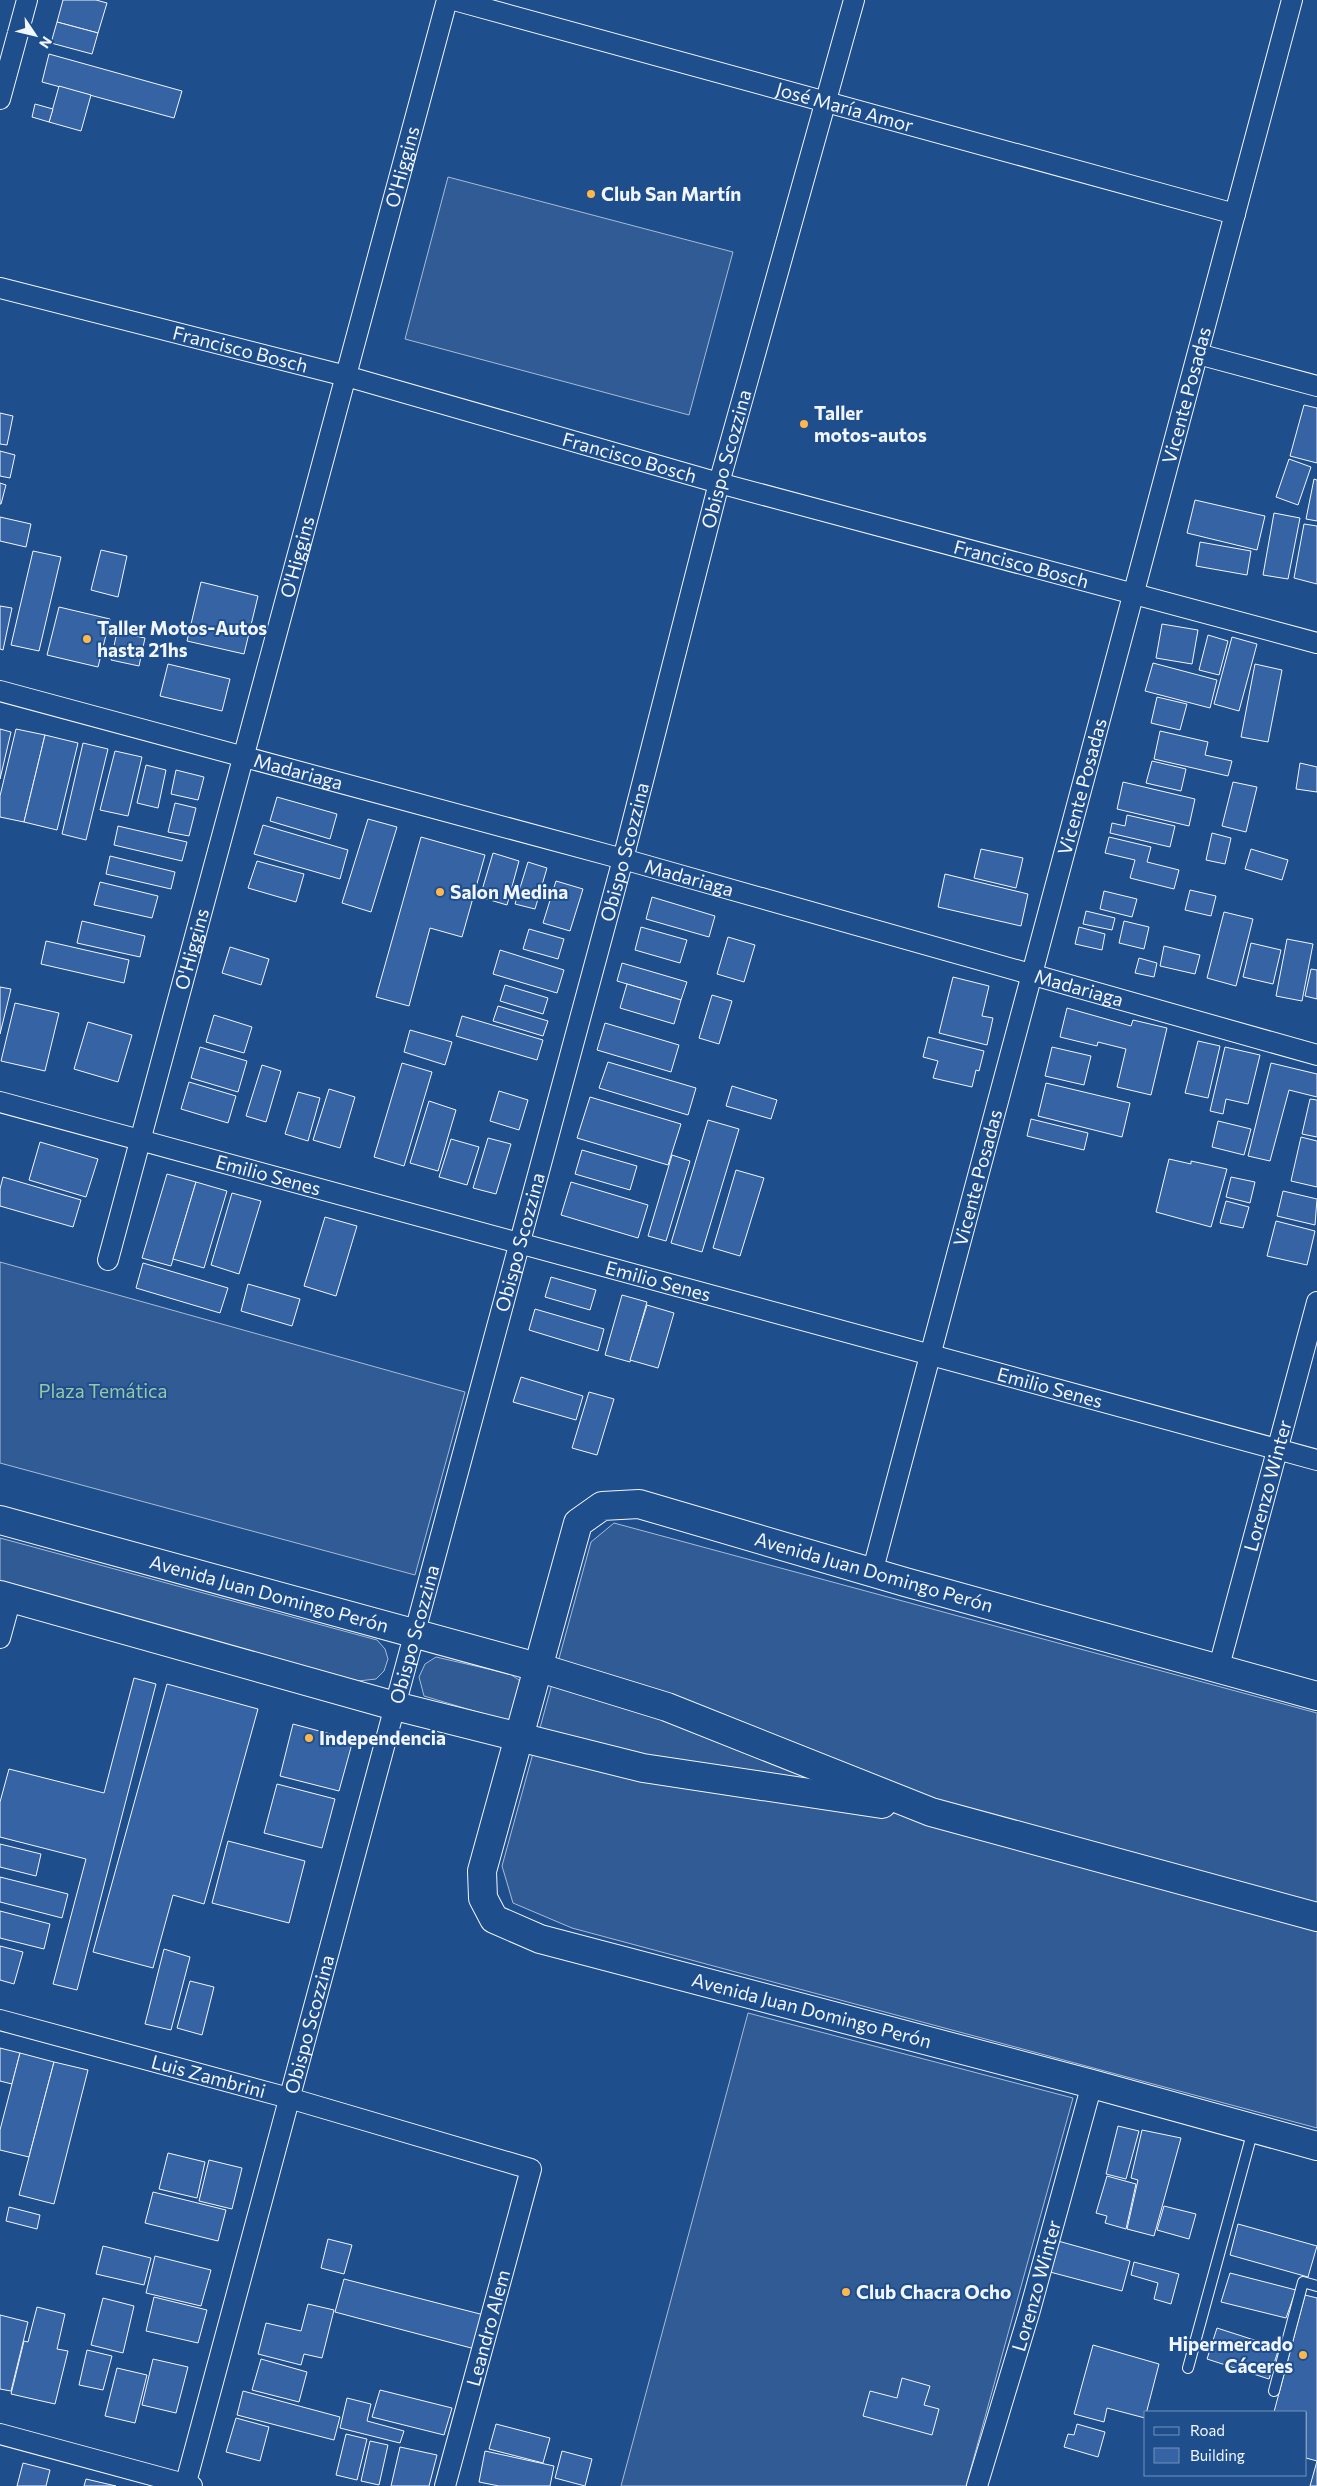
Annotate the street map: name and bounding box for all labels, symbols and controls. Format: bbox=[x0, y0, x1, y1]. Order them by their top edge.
north arrow bbox=[10, 10, 60, 60]
text: N bbox=[36, 34, 56, 52]
street label: José María Amor bbox=[773, 77, 916, 136]
street label: O'Higgins bbox=[380, 123, 424, 210]
place label: Club San Martín bbox=[601, 182, 741, 205]
marker: Club San Martín bbox=[585, 188, 597, 200]
street label: Francisco Bosch bbox=[170, 320, 310, 377]
street label: Vicente Posadas bbox=[1157, 324, 1215, 466]
street label: Obispo Scozzina bbox=[696, 387, 756, 531]
place label: Taller motos-autos bbox=[814, 401, 927, 446]
marker: Taller motos-autos bbox=[798, 418, 810, 430]
street label: Francisco Bosch bbox=[560, 427, 699, 487]
street label: O'Higgins bbox=[275, 514, 319, 600]
street label: Francisco Bosch bbox=[952, 534, 1091, 592]
place label: Taller Motos-Autos hasta 21hs bbox=[97, 616, 267, 661]
marker: Taller Motos-Autos hasta 21hs bbox=[81, 633, 93, 645]
street label: Vicente Posadas bbox=[1052, 716, 1111, 857]
street label: Madariaga bbox=[251, 748, 346, 794]
street label: Obispo Scozzina bbox=[595, 780, 653, 924]
street label: Madariaga bbox=[642, 854, 736, 901]
place label: Salon Medina bbox=[450, 880, 568, 903]
marker: Salon Medina bbox=[434, 886, 446, 898]
street label: O'Higgins bbox=[169, 906, 213, 992]
street label: Madariaga bbox=[1032, 964, 1126, 1011]
street label: Vicente Posadas bbox=[948, 1107, 1006, 1249]
street label: Emilio Senes bbox=[213, 1149, 324, 1200]
street label: Obispo Scozzina bbox=[490, 1170, 549, 1314]
street label: Emilio Senes bbox=[603, 1255, 713, 1306]
street label: Emilio Senes bbox=[995, 1362, 1105, 1412]
park label: Plaza Temática bbox=[39, 1379, 167, 1402]
street label: Lorenzo Winter bbox=[1238, 1417, 1296, 1554]
street label: Avenida Juan Domingo Perón bbox=[752, 1526, 996, 1617]
street label: Avenida Juan Domingo Perón bbox=[147, 1550, 391, 1637]
street label: Obispo Scozzina bbox=[384, 1562, 443, 1706]
place label: Independencia bbox=[319, 1726, 446, 1749]
marker: Independencia bbox=[303, 1732, 315, 1744]
street label: Obispo Scozzina bbox=[279, 1952, 338, 2096]
street label: Avenida Juan Domingo Perón bbox=[690, 1967, 934, 2052]
street label: Luis Zambrini bbox=[149, 2049, 268, 2102]
street label: Lorenzo Winter bbox=[1006, 2217, 1065, 2354]
street label: Leandro Alem bbox=[461, 2267, 514, 2389]
place label: Club Chacra Ocho bbox=[856, 2280, 1011, 2303]
marker: Club Chacra Ocho bbox=[840, 2286, 852, 2298]
place label: Hipermercado Cáceres bbox=[1169, 2332, 1293, 2377]
marker: Hipermercado Cáceres bbox=[1297, 2349, 1309, 2361]
legend bbox=[1144, 2411, 1307, 2476]
text: Road bbox=[1190, 2421, 1225, 2439]
text: Building bbox=[1190, 2446, 1245, 2464]

